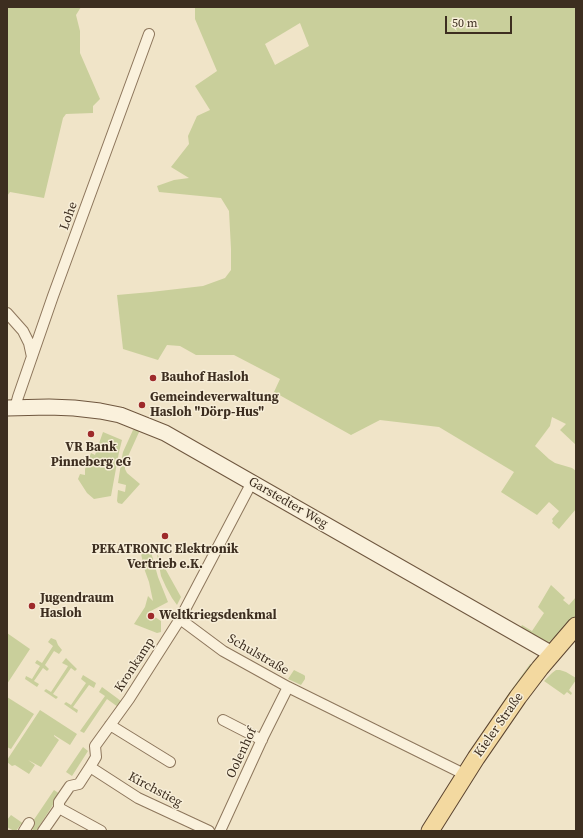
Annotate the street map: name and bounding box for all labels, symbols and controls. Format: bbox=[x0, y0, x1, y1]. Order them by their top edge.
scale bar bbox=[447, 8, 514, 34]
text: 50 m bbox=[452, 15, 478, 31]
street label: Lohe bbox=[57, 200, 81, 232]
place label: Bauhof Hasloh bbox=[161, 370, 249, 386]
marker: Bauhof Hasloh bbox=[148, 373, 158, 383]
place label: Gemeindeverwaltung Hasloh "Dörp-Hus" bbox=[150, 390, 279, 421]
marker: Gemeindeverwaltung Hasloh "Dörp-Hus" bbox=[137, 400, 147, 410]
marker: VR Bank Pinneberg eG bbox=[86, 429, 96, 439]
place label: VR Bank Pinneberg eG bbox=[51, 440, 131, 471]
street label: Garstedter Weg bbox=[246, 474, 330, 532]
marker: PEKATRONIC Elektronik Vertrieb e.K. bbox=[160, 531, 170, 541]
place label: PEKATRONIC Elektronik Vertrieb e.K. bbox=[91, 542, 239, 573]
place label: Jugendraum Hasloh bbox=[40, 591, 114, 622]
marker: Jugendraum Hasloh bbox=[27, 601, 37, 611]
place label: Weltkriegsdenkmal bbox=[159, 608, 277, 624]
marker: Weltkriegsdenkmal bbox=[146, 611, 156, 621]
street label: Schulstraße bbox=[225, 631, 291, 679]
street label: Kronkamp bbox=[112, 635, 158, 695]
street label: Kieler Straße bbox=[471, 690, 527, 760]
street label: Oolenhof bbox=[223, 725, 261, 781]
street label: Kirchstieg bbox=[125, 769, 185, 811]

